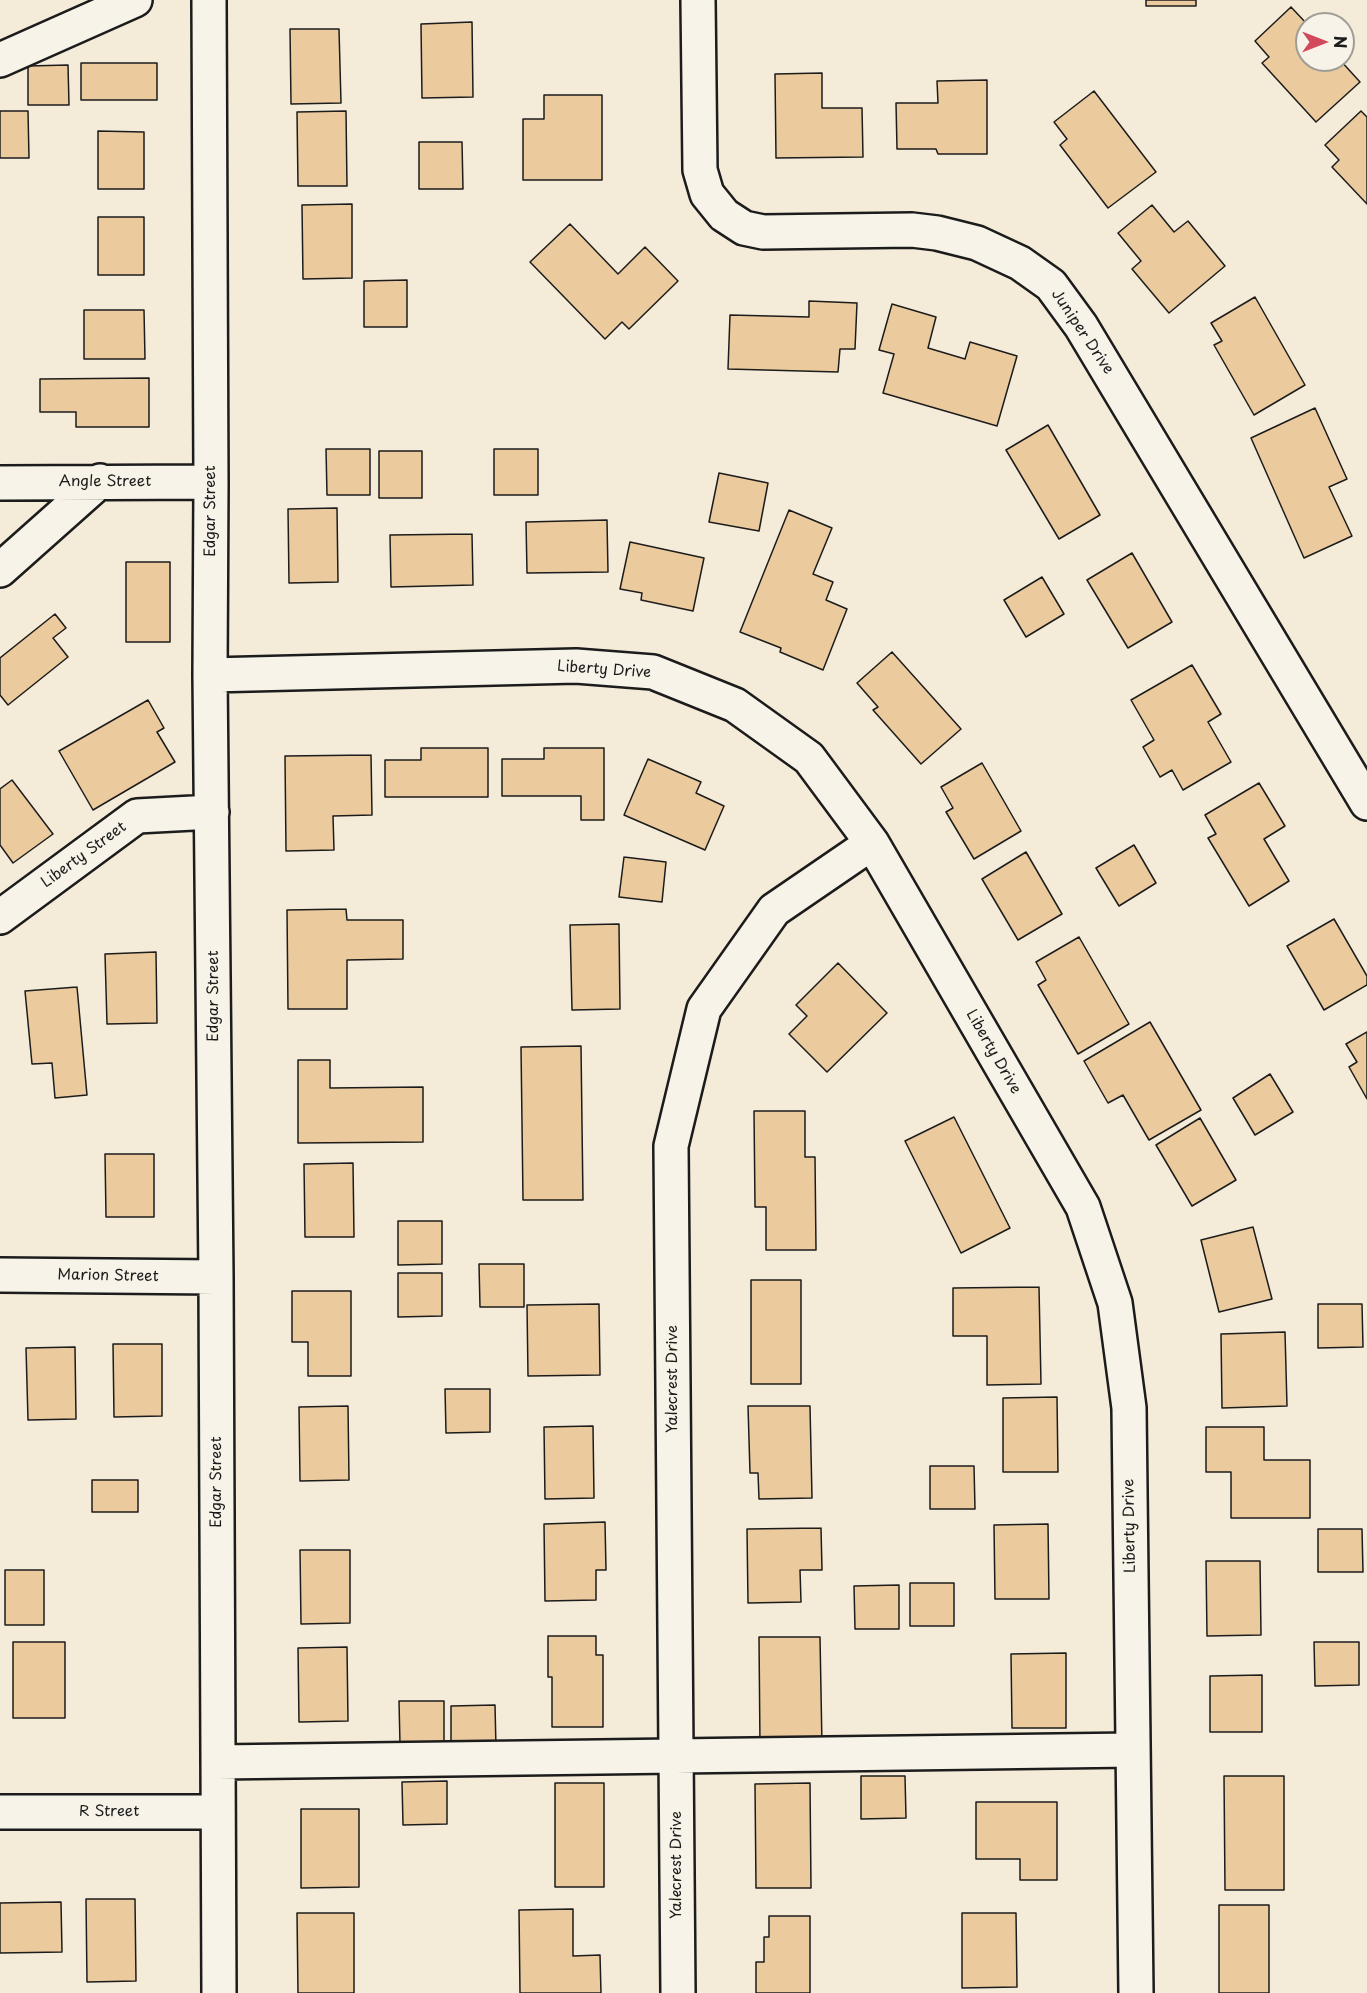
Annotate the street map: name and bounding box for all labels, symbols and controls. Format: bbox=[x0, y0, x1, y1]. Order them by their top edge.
north arrow bbox=[1295, 12, 1355, 72]
text: N bbox=[1329, 36, 1353, 48]
street label: Juniper Drive bbox=[1047, 286, 1117, 378]
street label: Edgar Street bbox=[202, 465, 220, 557]
street label: Angle Street bbox=[59, 473, 151, 491]
street label: Liberty Drive bbox=[556, 658, 652, 682]
street label: Liberty Street bbox=[38, 818, 130, 892]
street label: Edgar Street bbox=[205, 950, 223, 1042]
street label: Liberty Drive bbox=[962, 1007, 1024, 1097]
street label: Marion Street bbox=[57, 1266, 159, 1286]
street label: Yalecrest Drive bbox=[664, 1325, 682, 1433]
street label: Edgar Street bbox=[208, 1436, 226, 1528]
street label: Liberty Drive bbox=[1120, 1479, 1140, 1573]
street label: R Street bbox=[79, 1803, 139, 1821]
street label: Yalecrest Drive bbox=[668, 1811, 686, 1919]

